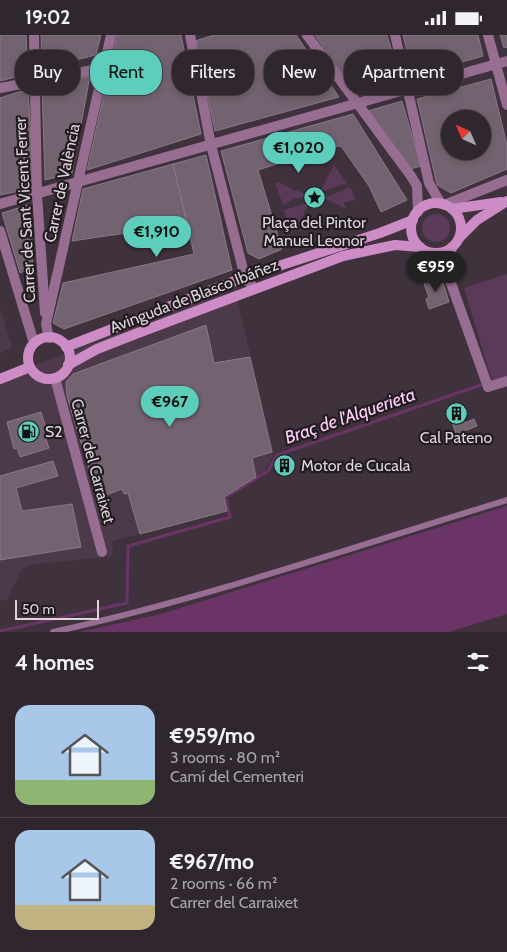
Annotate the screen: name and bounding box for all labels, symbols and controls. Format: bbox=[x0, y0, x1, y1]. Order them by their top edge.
text: 19:02 bbox=[25, 6, 70, 29]
chip: Buy bbox=[15, 50, 80, 95]
chip: Rent bbox=[90, 50, 162, 95]
chip: Filters bbox=[172, 50, 254, 95]
chip: New bbox=[264, 50, 334, 95]
chip: Apartment bbox=[344, 50, 463, 95]
north arrow bbox=[441, 110, 491, 160]
map controls bbox=[441, 110, 491, 160]
street label: Carrer de Sant Vicent Ferrer bbox=[11, 116, 39, 303]
street label: Carrer de València bbox=[40, 122, 84, 244]
pin: €1,020 bbox=[258, 131, 340, 174]
text: €1,020 bbox=[274, 138, 324, 157]
place icon: Plaça del Pintor Manuel Leonor bbox=[302, 186, 326, 210]
place label: Plaça del Pintor Manuel Leonor bbox=[262, 213, 367, 250]
pin: €1,910 bbox=[116, 215, 198, 258]
text: €1,910 bbox=[134, 222, 180, 241]
pin: €959 bbox=[406, 251, 466, 293]
street label: Avinguda de Blasco Ibáñez bbox=[107, 255, 281, 337]
text: €959 bbox=[418, 257, 454, 276]
water label: Braç de l'Alquerieta bbox=[282, 383, 418, 449]
pin: €967 bbox=[140, 385, 200, 428]
text: €967 bbox=[152, 392, 188, 411]
street label: Carrer del Carraixet bbox=[67, 397, 119, 526]
building icon: Cal Pateno bbox=[444, 401, 468, 425]
fuel station icon: S2 bbox=[17, 419, 41, 443]
place label: S2 bbox=[45, 422, 63, 441]
place label: Cal Pateno bbox=[420, 428, 493, 447]
building icon: Motor de Cucala bbox=[273, 453, 297, 477]
place label: Motor de Cucala bbox=[301, 456, 411, 475]
scale bar bbox=[15, 597, 99, 620]
text: 50 m bbox=[22, 600, 55, 618]
icon: filters bbox=[464, 648, 492, 676]
text: 4 homes bbox=[15, 650, 94, 675]
text: €959/mo bbox=[170, 723, 255, 748]
icon: home bbox=[55, 725, 115, 785]
text: 3 rooms · 80 m² bbox=[170, 748, 280, 767]
text: Camí del Cementeri bbox=[170, 767, 304, 786]
text: €967/mo bbox=[170, 849, 254, 874]
icon: home bbox=[55, 850, 115, 910]
text: 2 rooms · 66 m² bbox=[170, 874, 277, 893]
text: Carrer del Carraixet bbox=[170, 893, 298, 912]

